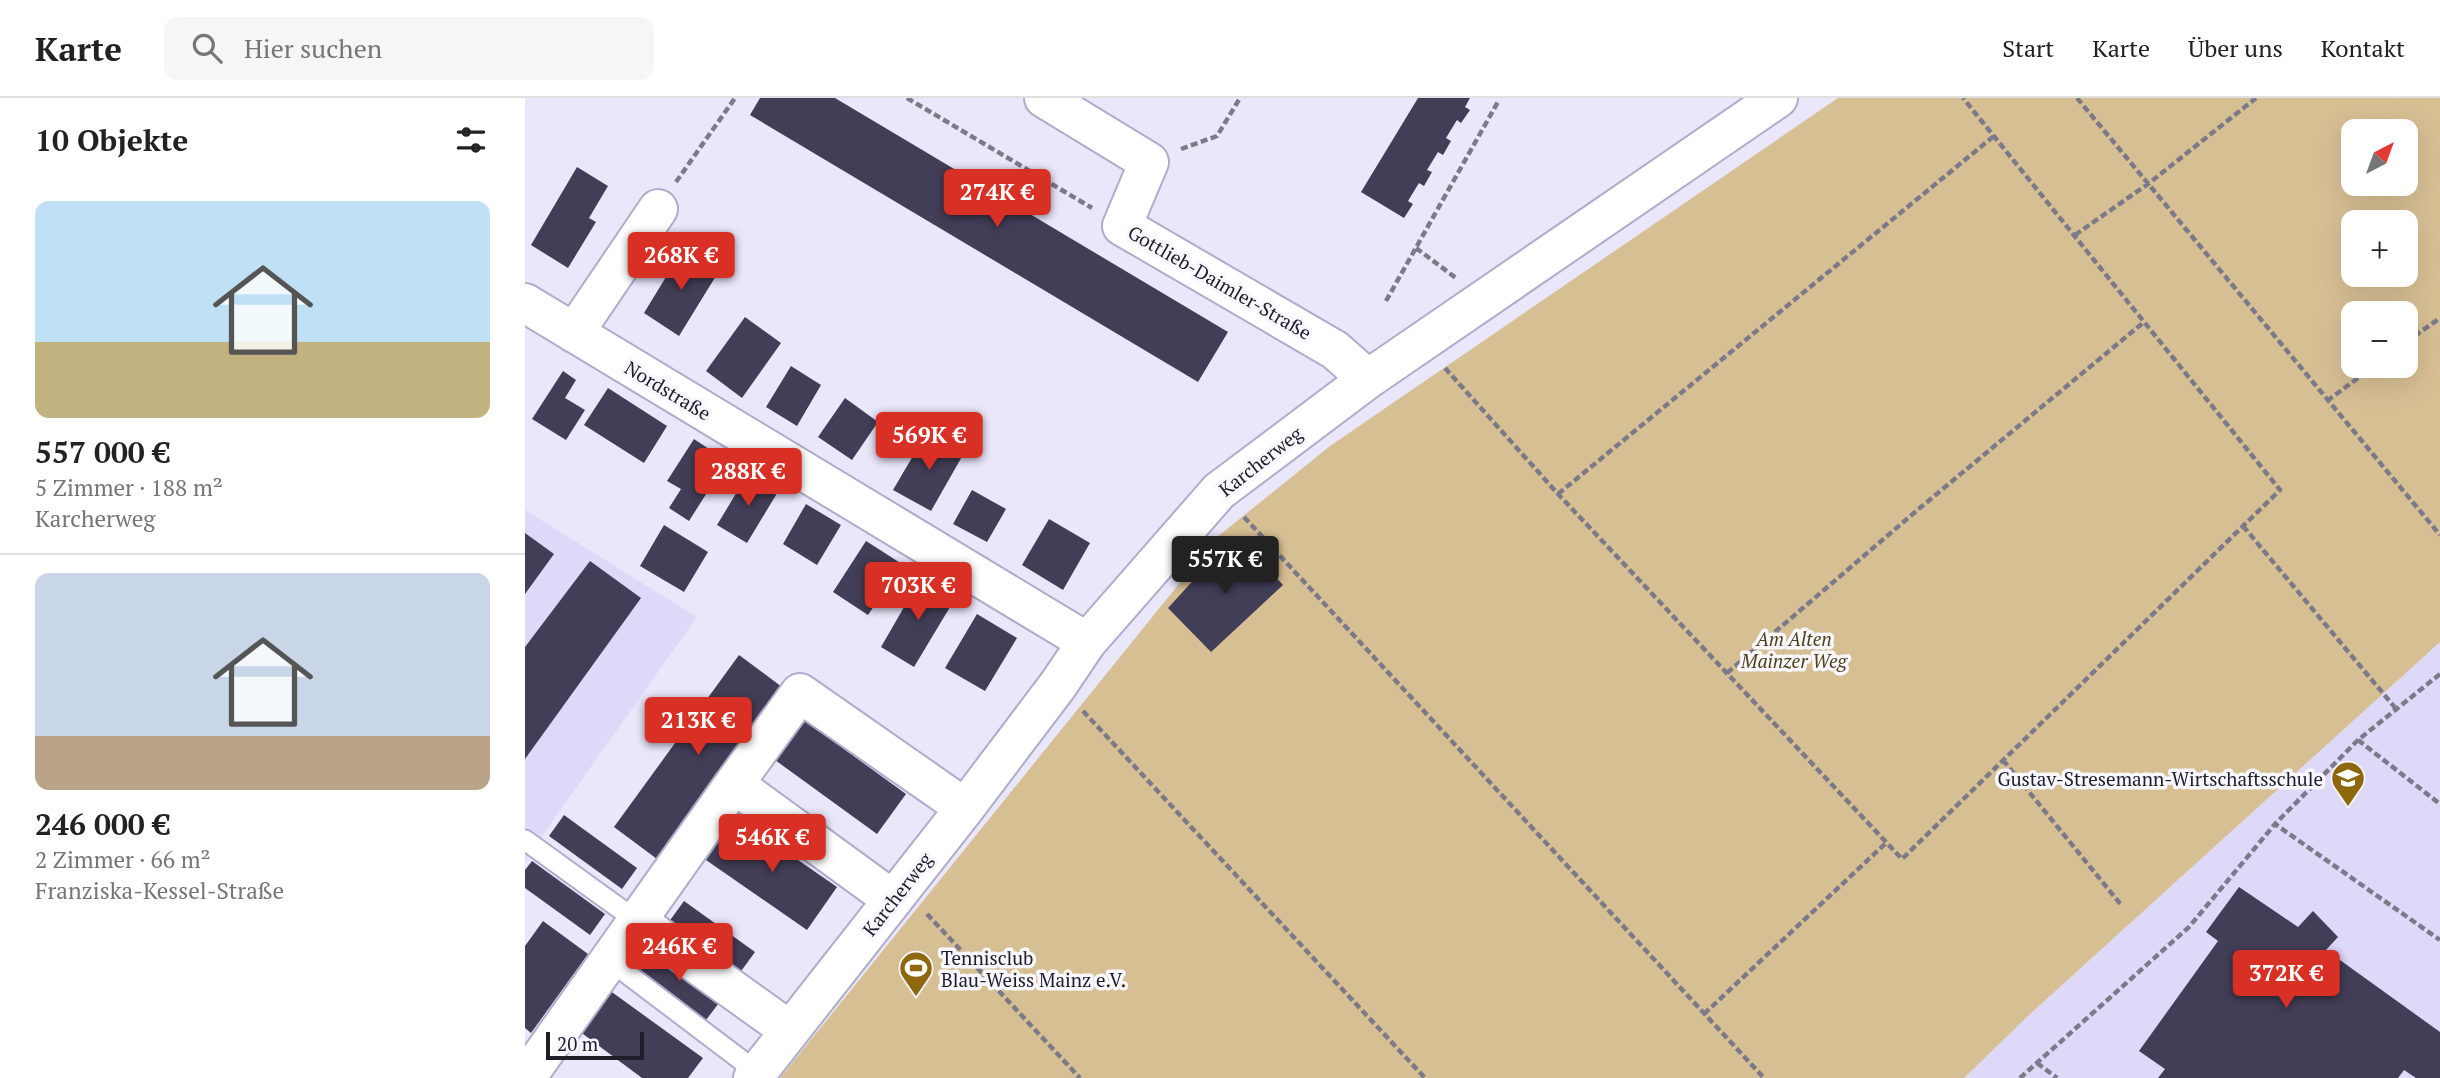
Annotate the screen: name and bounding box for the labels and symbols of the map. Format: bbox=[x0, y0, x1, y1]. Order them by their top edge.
north arrow bbox=[2341, 119, 2419, 196]
pin: 274K € bbox=[940, 170, 1054, 229]
street label: Gottlieb-Daimler-Straße bbox=[1124, 219, 1316, 345]
pin: 268K € bbox=[624, 232, 738, 292]
street label: Nordstraße bbox=[620, 355, 716, 425]
pin: 569K € bbox=[872, 412, 986, 472]
street label: Karcherweg bbox=[1213, 420, 1308, 501]
pin: 288K € bbox=[691, 448, 805, 508]
pin: 557K € bbox=[1168, 536, 1282, 596]
pin: 703K € bbox=[861, 562, 975, 622]
park label: Am Alten Mainzer Weg bbox=[1740, 626, 1849, 673]
pin: 213K € bbox=[641, 698, 755, 757]
school or university icon: Gustav-Stresemann-Wirtschaftsschule bbox=[2329, 759, 2367, 808]
place label: Gustav-Stresemann-Wirtschaftsschule bbox=[1998, 766, 2323, 791]
pin: 546K € bbox=[715, 814, 829, 874]
street label: Karcherweg bbox=[857, 846, 938, 941]
pin: 246K € bbox=[622, 924, 736, 983]
place label: Tennisclub Blau-Weiss Mainz e.V. bbox=[941, 945, 1126, 992]
sports icon: Tennisclub Blau-Weiss Mainz e.V. bbox=[897, 949, 935, 998]
pin: 372K € bbox=[2229, 950, 2343, 1010]
scale bar bbox=[546, 1029, 644, 1061]

